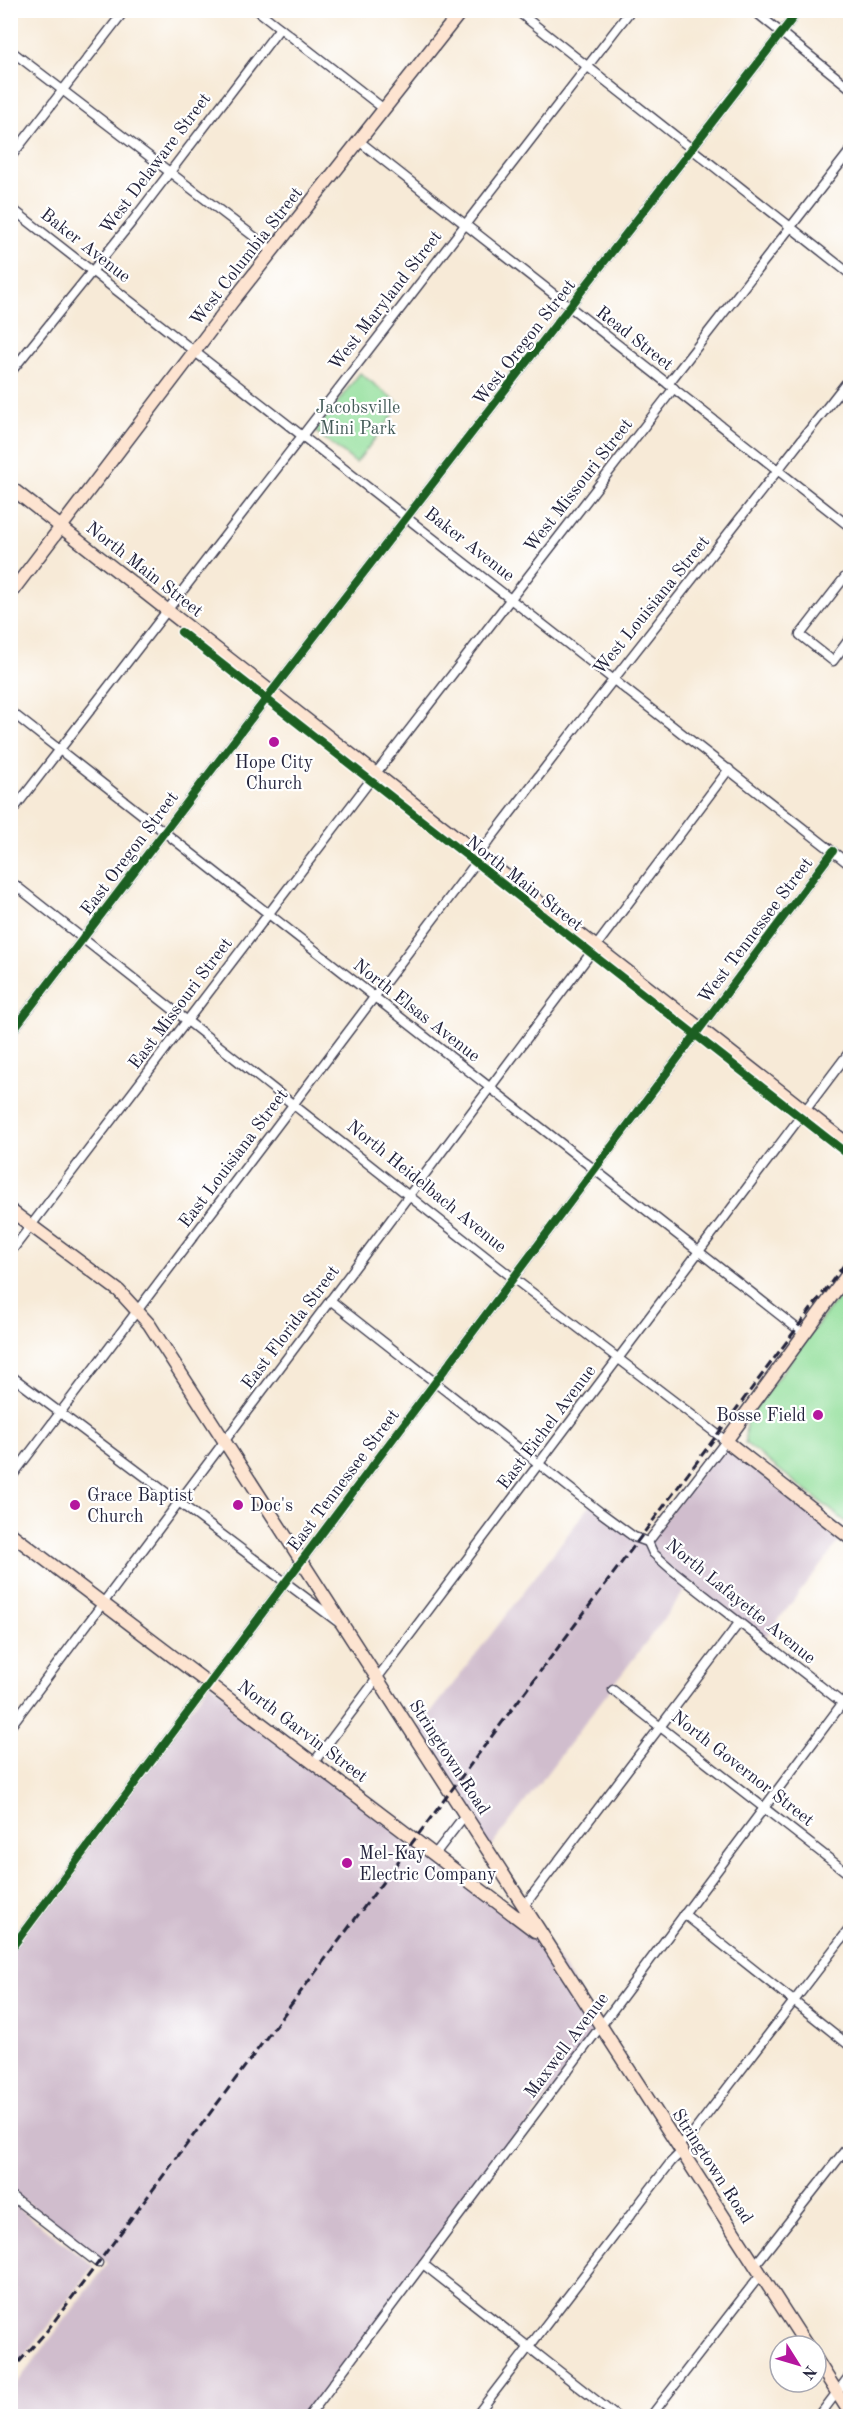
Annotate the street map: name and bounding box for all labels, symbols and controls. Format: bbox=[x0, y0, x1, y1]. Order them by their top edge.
street label: West Delaware Street bbox=[97, 90, 215, 237]
street label: West Columbia Street bbox=[187, 184, 306, 329]
street label: Baker Avenue bbox=[37, 205, 134, 286]
street label: West Maryland Street bbox=[326, 228, 446, 374]
street label: West Oregon Street bbox=[470, 276, 579, 409]
street label: Read Street bbox=[593, 303, 676, 374]
park label: Jacobsville Mini Park bbox=[316, 399, 400, 438]
street label: West Missouri Street bbox=[521, 415, 636, 556]
street label: Baker Avenue bbox=[421, 504, 518, 585]
street label: North Main Street bbox=[83, 519, 206, 621]
street label: West Louisiana Street bbox=[590, 533, 713, 679]
marker: Hope City Church bbox=[267, 735, 281, 749]
place label: Hope City Church bbox=[235, 754, 314, 793]
street label: East Oregon Street bbox=[78, 788, 182, 919]
street label: North Main Street bbox=[463, 833, 586, 935]
street label: West Tennessee Street bbox=[695, 854, 816, 1007]
street label: East Missouri Street bbox=[126, 934, 236, 1073]
street label: North Elsas Avenue bbox=[350, 956, 483, 1066]
street label: East Louisiana Street bbox=[176, 1086, 292, 1231]
street label: North Heidelbach Avenue bbox=[343, 1117, 509, 1256]
street label: East Florida Street bbox=[239, 1262, 343, 1393]
street label: East Eichel Avenue bbox=[494, 1362, 599, 1493]
street label: East Tennessee Street bbox=[285, 1406, 403, 1555]
place label: Bosse Field bbox=[716, 1407, 806, 1425]
marker: Bosse Field bbox=[811, 1408, 825, 1422]
place label: Grace Baptist Church bbox=[87, 1487, 193, 1526]
place label: Doc's bbox=[250, 1497, 293, 1515]
marker: Grace Baptist Church bbox=[68, 1498, 82, 1512]
marker: Doc's bbox=[231, 1498, 245, 1512]
street label: North Lafayette Avenue bbox=[662, 1536, 819, 1668]
street label: North Garvin Street bbox=[234, 1677, 371, 1786]
street label: Stringtown Road bbox=[405, 1697, 493, 1818]
street label: North Governor Street bbox=[668, 1708, 817, 1830]
place label: Mel-Kay Electric Company bbox=[359, 1845, 497, 1884]
marker: Mel-Kay Electric Company bbox=[340, 1856, 354, 1870]
street label: Maxwell Avenue bbox=[521, 1990, 612, 2102]
street label: Stringtown Road bbox=[668, 2106, 756, 2227]
north arrow bbox=[768, 2334, 828, 2394]
text: N bbox=[798, 2362, 818, 2382]

